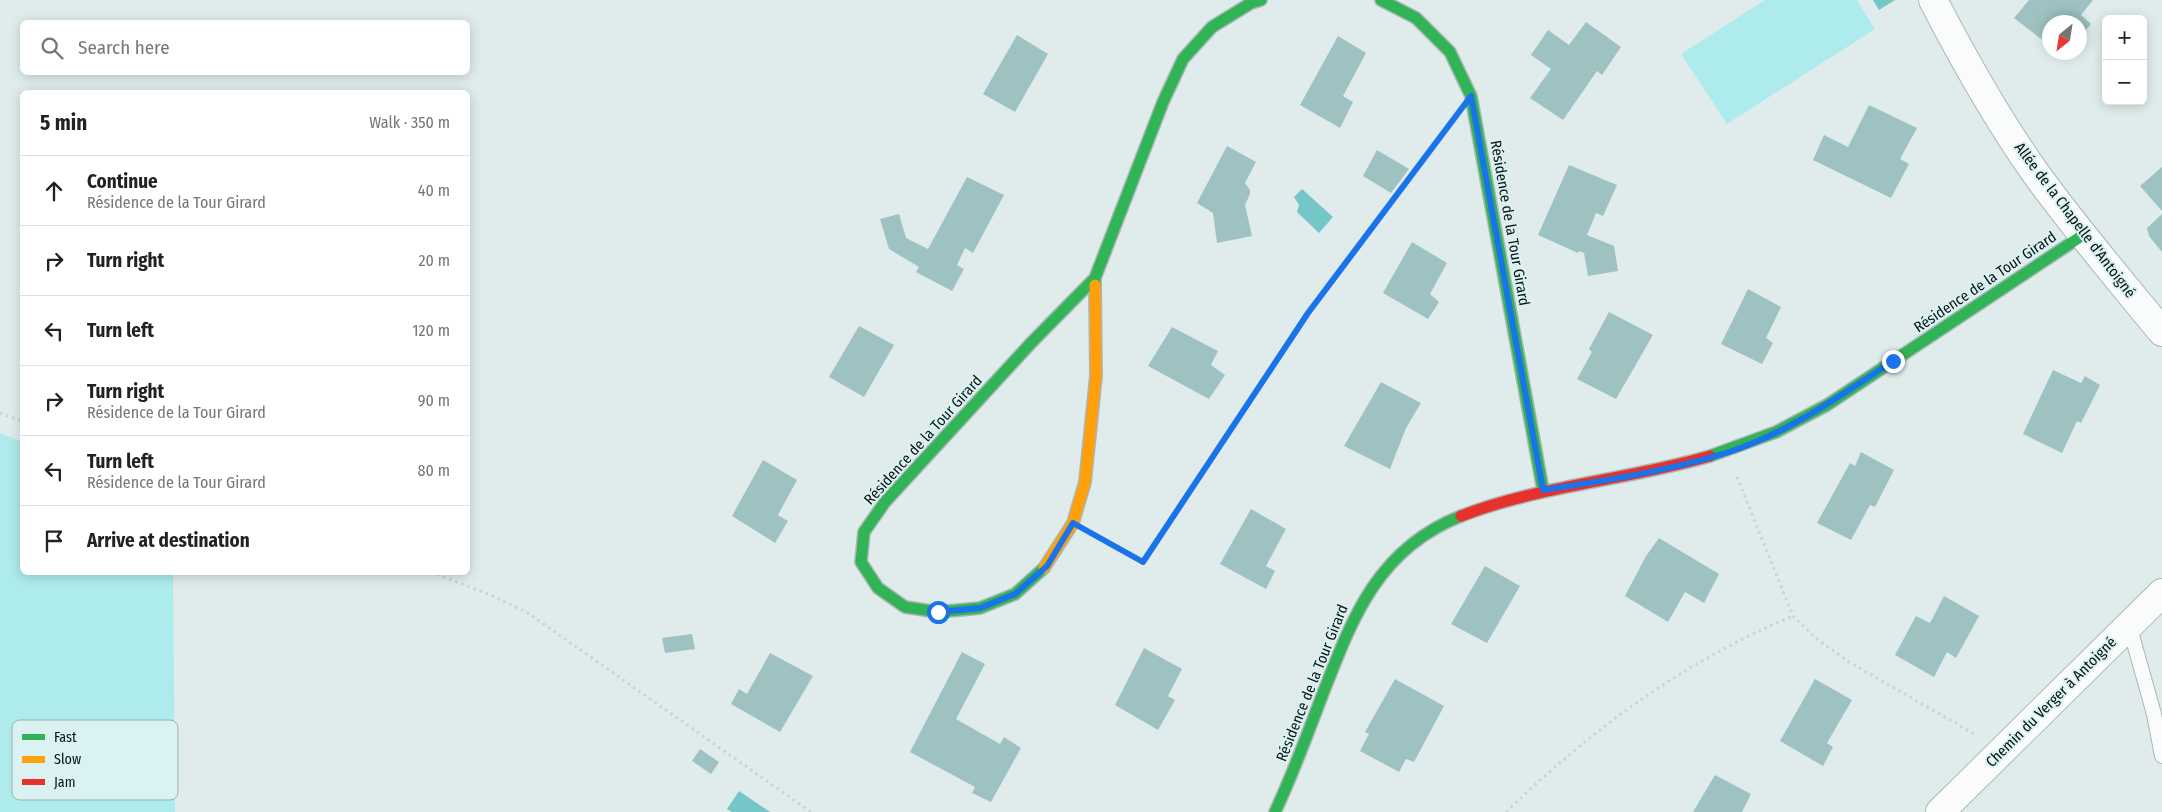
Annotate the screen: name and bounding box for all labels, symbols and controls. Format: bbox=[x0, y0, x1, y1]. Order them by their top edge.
north arrow bbox=[2042, 15, 2087, 60]
map controls bbox=[2102, 15, 2147, 105]
button: + bbox=[2102, 15, 2147, 60]
search box bbox=[20, 20, 470, 75]
icon: search bbox=[38, 34, 66, 62]
text: Search here bbox=[78, 36, 170, 59]
button: − bbox=[2102, 60, 2147, 105]
text: 5 min bbox=[40, 110, 87, 136]
text: Walk · 350 m bbox=[369, 113, 450, 132]
street label: Résidence de la Tour Girard bbox=[1487, 139, 1533, 307]
street label: Allée de la Chapelle d'Antoigné bbox=[2011, 139, 2139, 301]
text: Continue bbox=[87, 170, 158, 193]
icon: ahead bbox=[40, 177, 68, 205]
text: 40 m bbox=[418, 181, 450, 200]
text: Résidence de la Tour Girard bbox=[87, 193, 266, 212]
street label: Résidence de la Tour Girard bbox=[1910, 228, 2060, 336]
icon: right bbox=[40, 247, 68, 275]
text: Turn right bbox=[87, 249, 164, 272]
text: 20 m bbox=[419, 251, 450, 270]
icon: left bbox=[40, 317, 68, 345]
text: Turn left bbox=[87, 319, 154, 342]
text: 120 m bbox=[412, 321, 450, 340]
route end bbox=[1882, 350, 1905, 373]
street label: Résidence de la Tour Girard bbox=[860, 372, 986, 508]
text: Turn right bbox=[87, 380, 164, 403]
icon: right bbox=[40, 387, 68, 415]
text: 90 m bbox=[418, 391, 450, 410]
text: Résidence de la Tour Girard bbox=[87, 403, 266, 422]
text: Turn left bbox=[87, 450, 154, 473]
icon: left bbox=[40, 457, 68, 485]
text: 80 m bbox=[418, 461, 450, 480]
text: Résidence de la Tour Girard bbox=[87, 473, 266, 492]
icon: arrive bbox=[40, 527, 68, 555]
text: Arrive at destination bbox=[87, 529, 250, 552]
route start bbox=[927, 601, 950, 624]
street label: Résidence de la Tour Girard bbox=[1272, 602, 1352, 764]
street label: Chemin du Verger à Antoigné bbox=[1982, 633, 2120, 771]
legend bbox=[12, 720, 178, 800]
text: Fast bbox=[54, 729, 77, 746]
text: Slow bbox=[54, 751, 81, 768]
text: Jam bbox=[54, 774, 75, 791]

